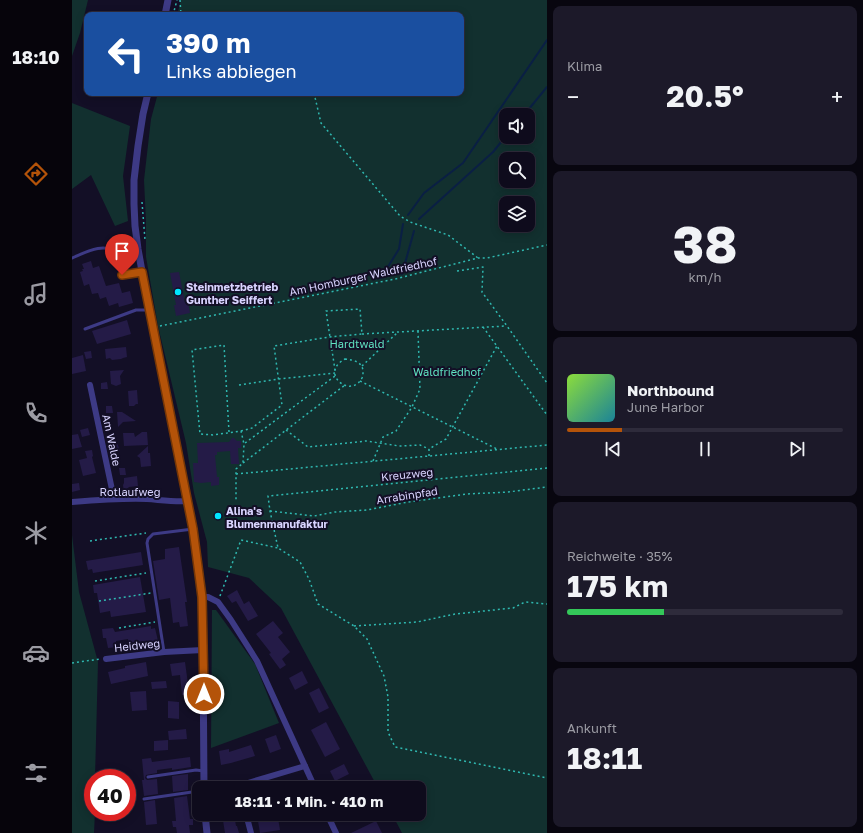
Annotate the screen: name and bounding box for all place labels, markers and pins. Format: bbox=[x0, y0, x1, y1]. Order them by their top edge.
pin bbox=[105, 234, 139, 275]
place label: Steinmetzbetrieb Gunther Seiffert bbox=[186, 280, 278, 306]
marker: Steinmetzbetrieb Gunther Seiffert bbox=[173, 287, 183, 297]
place label: Alina's Blumenmanufaktur bbox=[226, 504, 329, 530]
marker: Alina's Blumenmanufaktur bbox=[213, 511, 223, 521]

